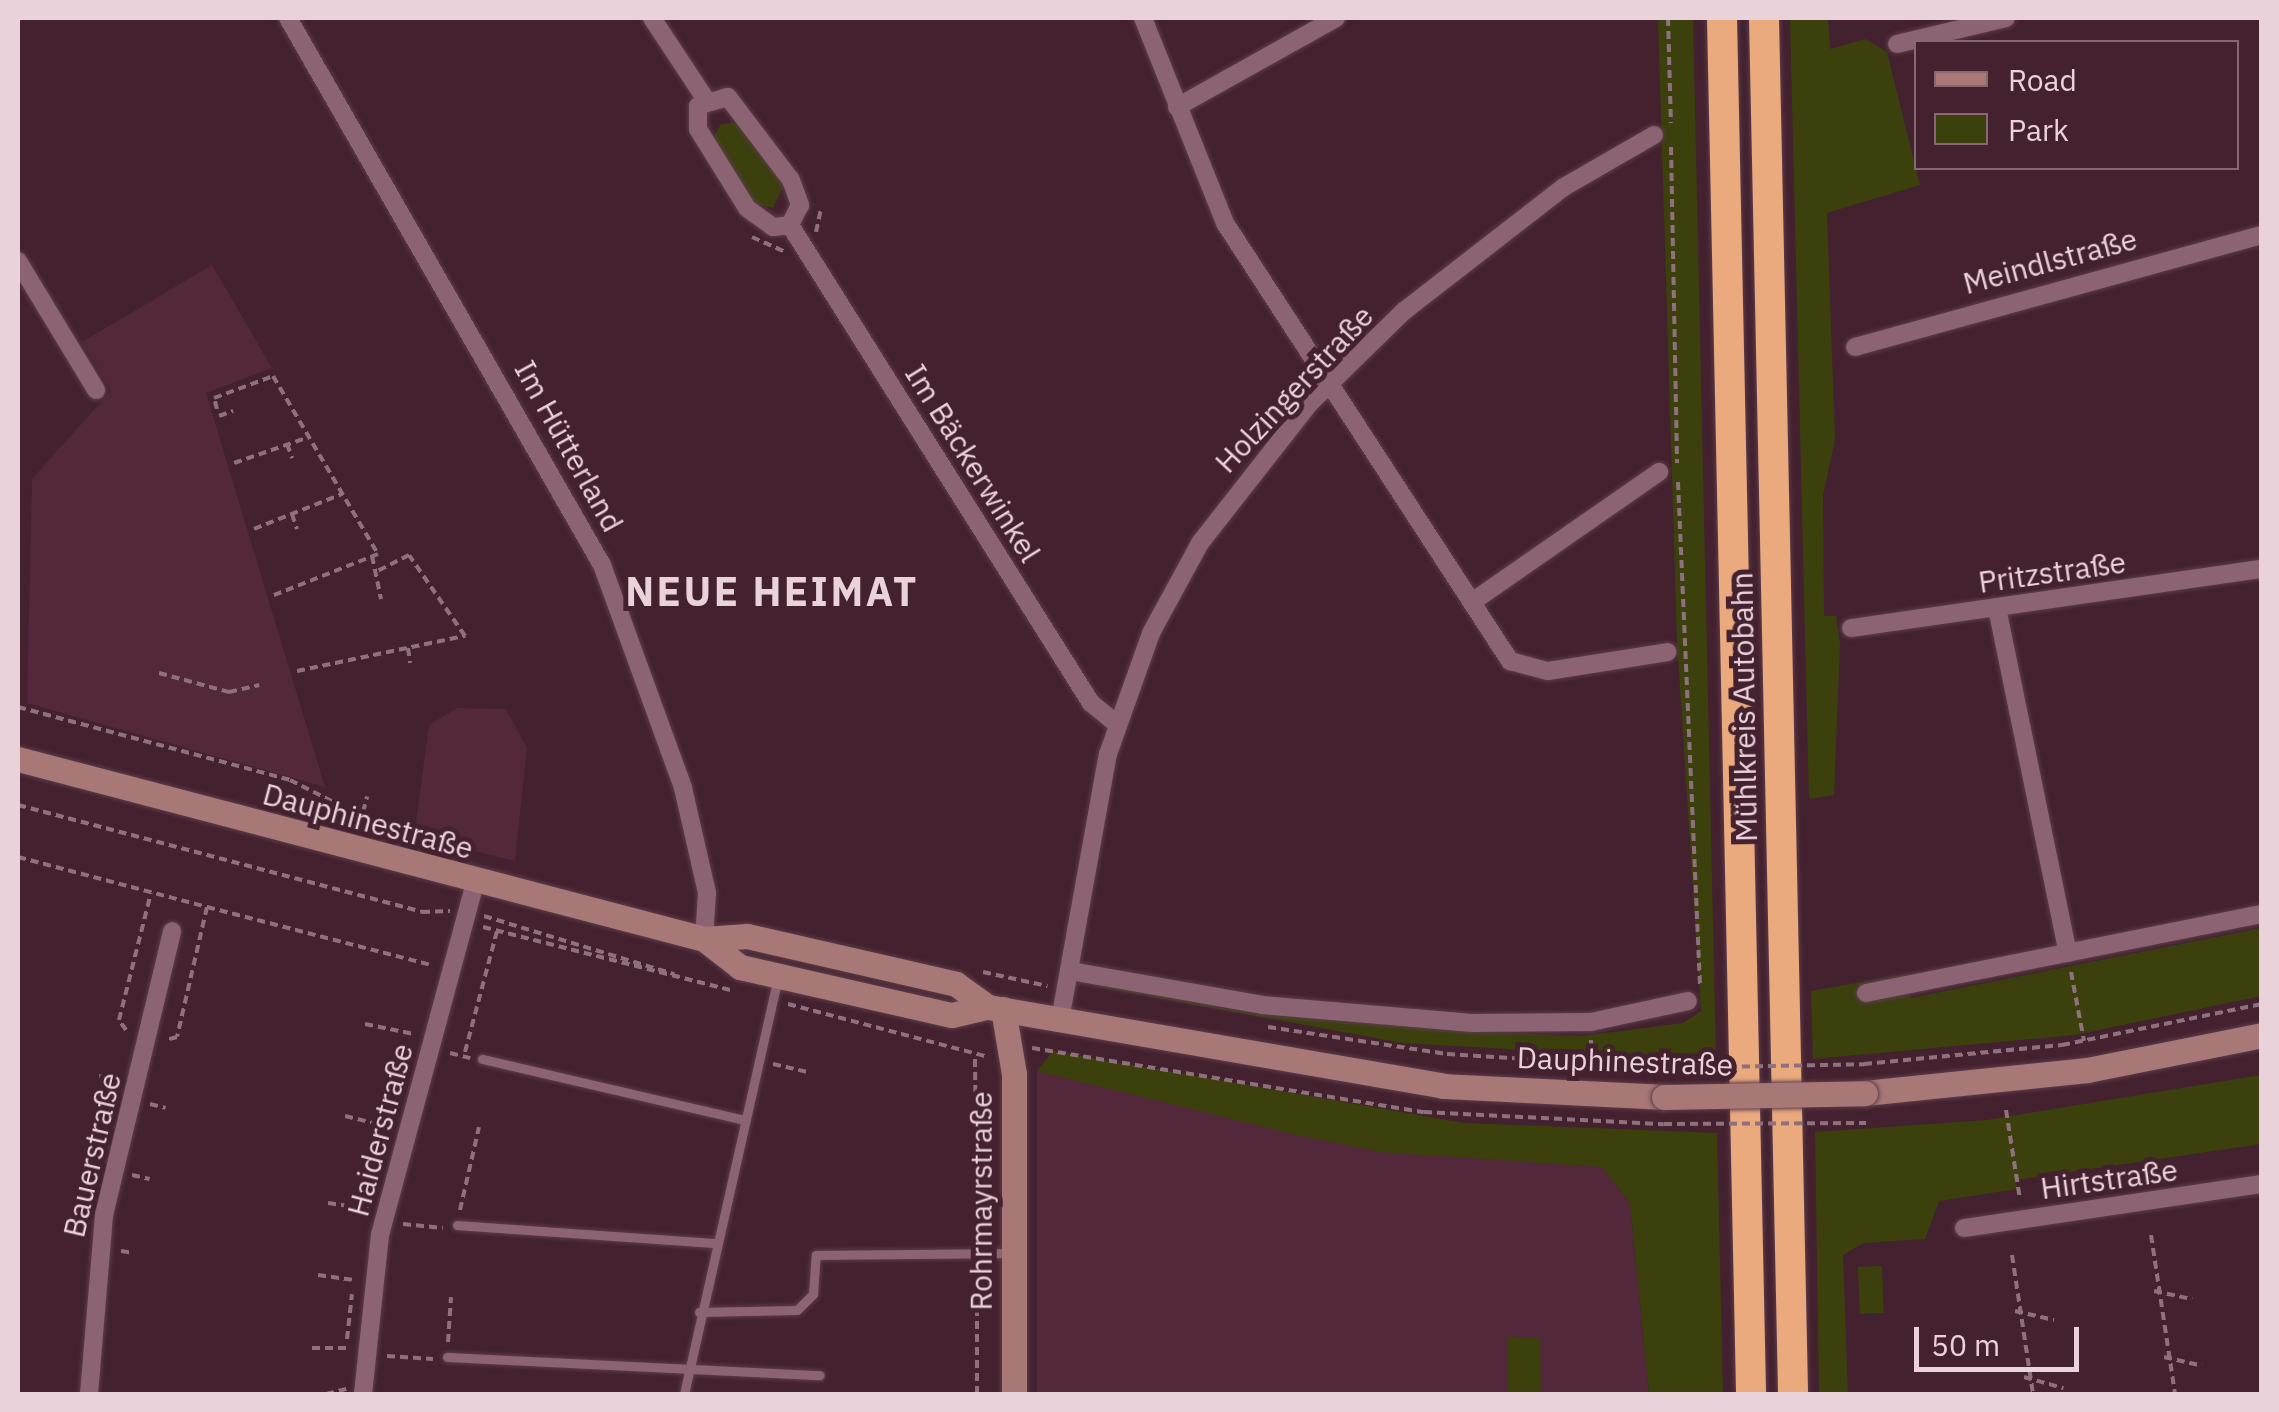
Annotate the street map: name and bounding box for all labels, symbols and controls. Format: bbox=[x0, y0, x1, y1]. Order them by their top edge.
legend bbox=[1914, 40, 2239, 170]
text: Road bbox=[2008, 60, 2077, 99]
text: Park bbox=[2008, 110, 2069, 149]
street label: Meindlstraße bbox=[1959, 221, 2141, 301]
street label: Holzingerstraße bbox=[1207, 298, 1381, 480]
street label: Im Hütterland bbox=[507, 354, 631, 538]
street label: Im Bäckerwinkel bbox=[898, 357, 1048, 569]
street label: Pritzstraße bbox=[1976, 544, 2128, 600]
district label: NEUE HEIMAT bbox=[625, 567, 919, 615]
street label: Mühlkreis Autobahn bbox=[1724, 572, 1764, 842]
street label: Dauphinestraße bbox=[259, 776, 477, 866]
street label: Dauphinestraße bbox=[1516, 1039, 1734, 1083]
street label: Haiderstraße bbox=[340, 1040, 420, 1220]
street label: Bauerstraße bbox=[56, 1069, 128, 1241]
street label: Rohrmayrstraße bbox=[963, 1091, 999, 1311]
street label: Hirtstraße bbox=[2038, 1152, 2180, 1206]
scale bar bbox=[1919, 1307, 2084, 1369]
text: 50 m bbox=[1931, 1325, 2000, 1364]

